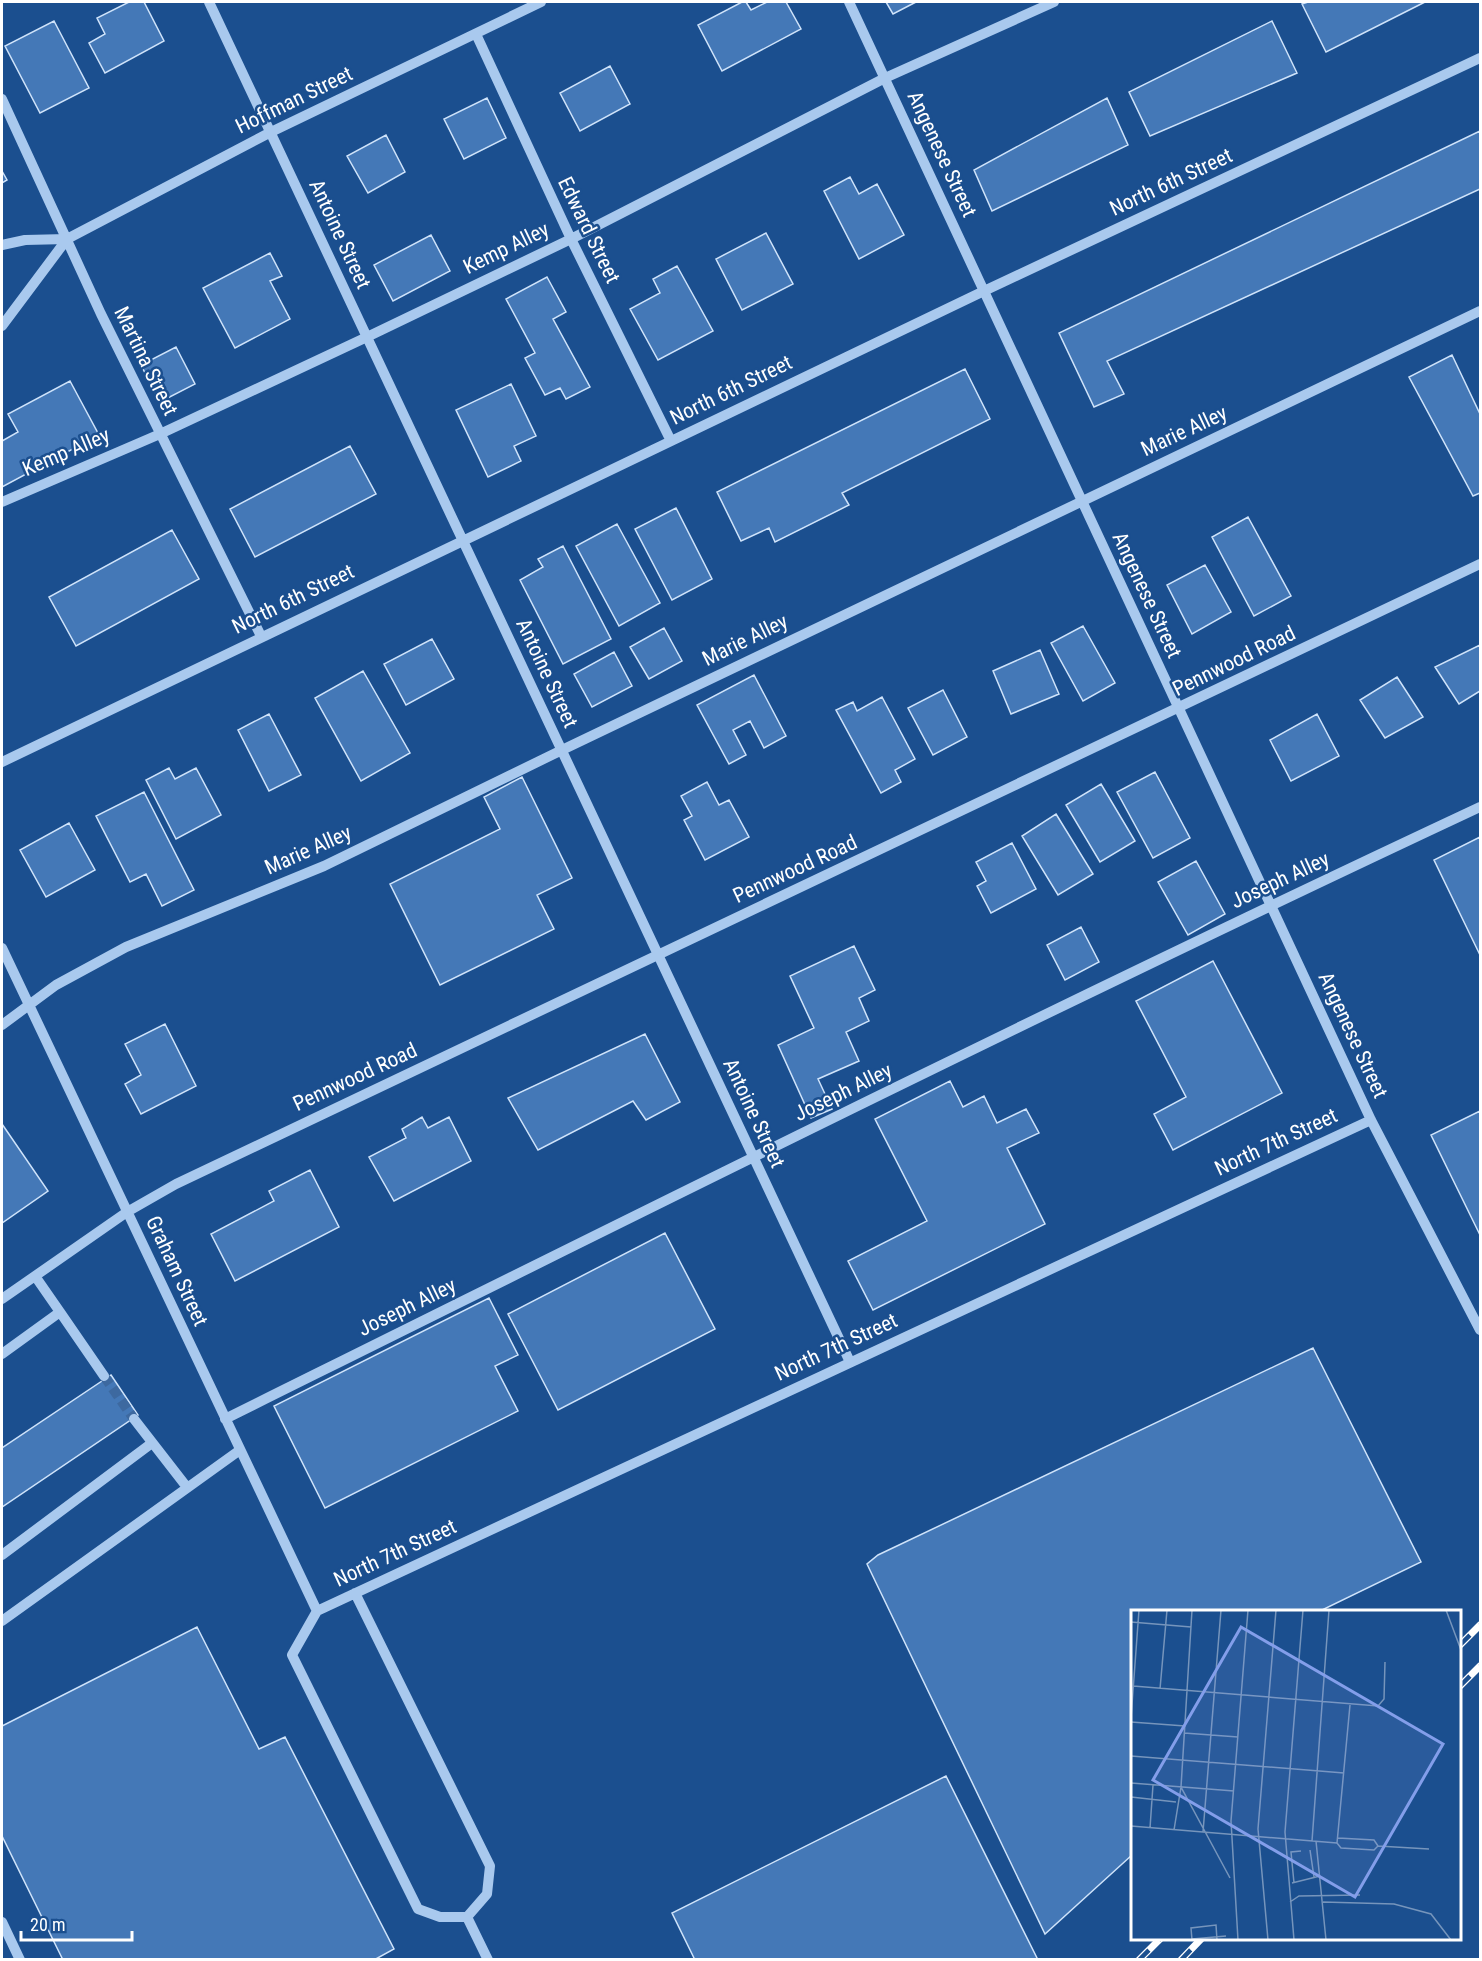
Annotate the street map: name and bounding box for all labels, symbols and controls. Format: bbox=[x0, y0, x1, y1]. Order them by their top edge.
street label: Hoffman Street bbox=[232, 61, 356, 139]
street label: Angenese Street bbox=[902, 87, 982, 221]
street label: North 6th Street bbox=[1106, 143, 1236, 221]
street label: Edward Street bbox=[553, 173, 625, 287]
street label: Antoine Street bbox=[304, 176, 376, 292]
street label: Kemp Alley bbox=[459, 217, 553, 279]
street label: Martina Street bbox=[109, 303, 183, 419]
street label: North 6th Street bbox=[666, 350, 796, 430]
street label: Marie Alley bbox=[1137, 401, 1231, 461]
street label: Kemp Alley bbox=[19, 423, 113, 481]
street label: Angenese Street bbox=[1107, 528, 1187, 662]
street label: North 6th Street bbox=[228, 559, 358, 639]
street label: Marie Alley bbox=[698, 609, 792, 671]
street label: Antoine Street bbox=[511, 615, 583, 731]
street label: Pennwood Road bbox=[1169, 621, 1299, 701]
street label: Marie Alley bbox=[261, 820, 355, 880]
street label: Pennwood Road bbox=[729, 830, 861, 908]
street label: Joseph Alley bbox=[1227, 847, 1333, 913]
street label: Angenese Street bbox=[1313, 968, 1393, 1102]
street label: Pennwood Road bbox=[289, 1038, 421, 1116]
street label: Antoine Street bbox=[718, 1055, 790, 1171]
street label: Joseph Alley bbox=[790, 1058, 896, 1126]
street label: North 7th Street bbox=[1211, 1103, 1341, 1181]
street label: Graham Street bbox=[141, 1212, 213, 1330]
street label: Joseph Alley bbox=[354, 1273, 460, 1341]
street label: North 7th Street bbox=[771, 1308, 901, 1386]
street label: North 7th Street bbox=[330, 1514, 460, 1592]
inset map bbox=[1131, 1610, 1461, 1940]
scale bar bbox=[21, 1904, 132, 1942]
text: 20 m bbox=[30, 1914, 65, 1935]

